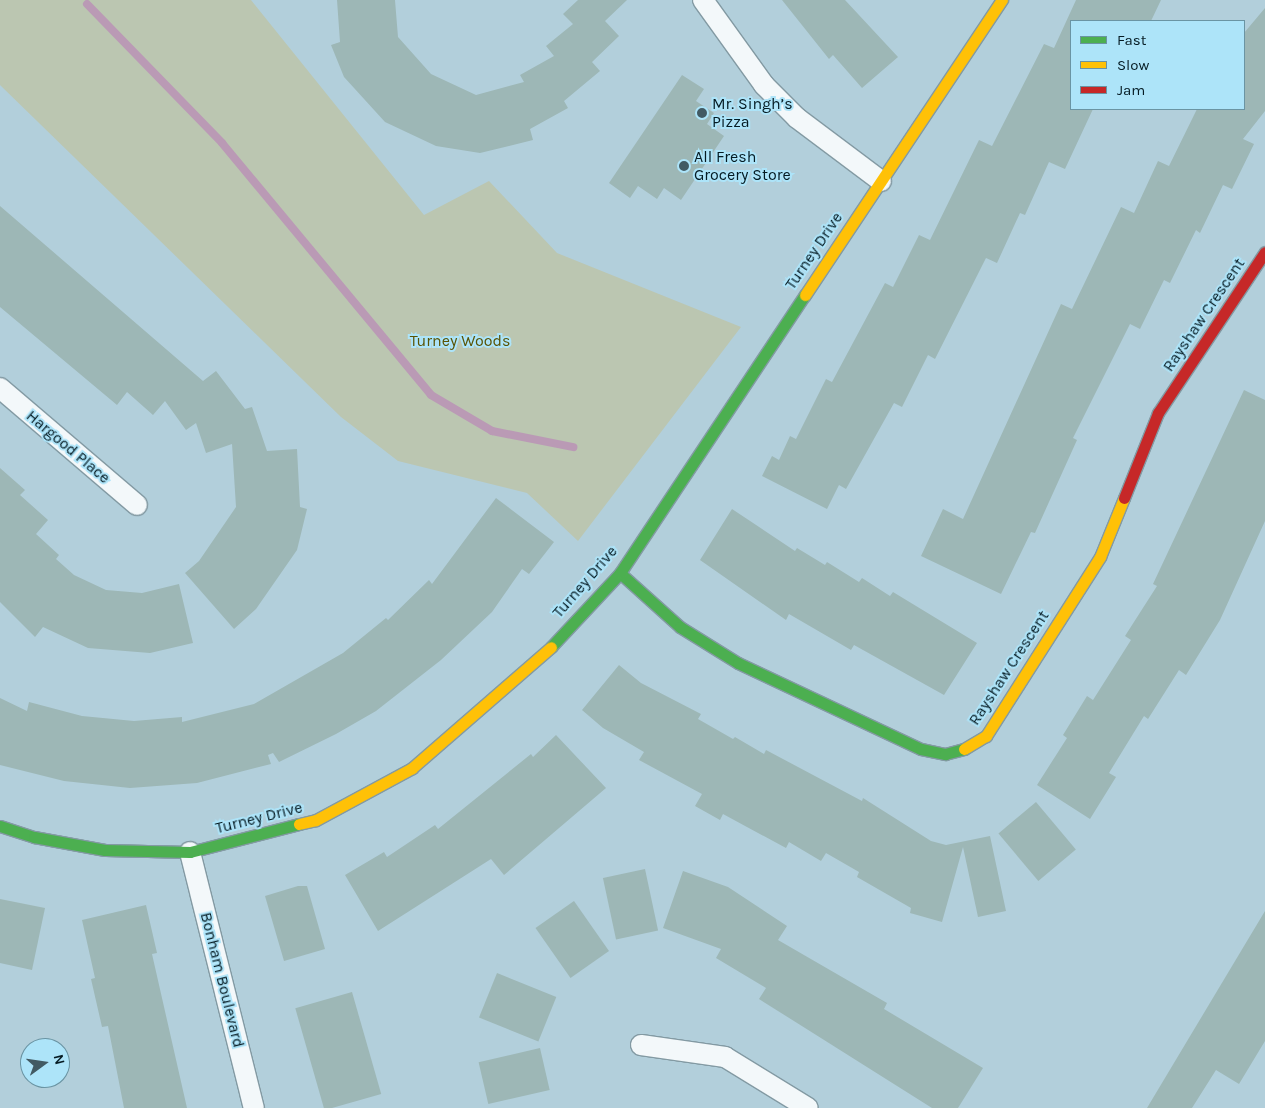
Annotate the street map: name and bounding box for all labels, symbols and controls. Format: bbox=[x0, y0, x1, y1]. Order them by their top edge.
legend bbox=[1070, 20, 1245, 110]
text: Fast bbox=[1117, 31, 1146, 49]
text: Slow bbox=[1117, 56, 1149, 74]
text: Jam bbox=[1117, 81, 1145, 99]
place label: Mr. Singh’s Pizza bbox=[712, 94, 793, 132]
marker: Mr. Singh’s Pizza bbox=[696, 107, 708, 119]
place label: All Fresh Grocery Store bbox=[694, 147, 791, 185]
marker: All Fresh Grocery Store bbox=[678, 160, 690, 172]
street label: Turney Drive bbox=[781, 209, 847, 293]
street label: Rayshaw Crescent bbox=[1159, 255, 1249, 375]
park label: Turney Woods bbox=[410, 331, 510, 351]
street label: Hargood Place bbox=[22, 406, 114, 488]
street label: Turney Drive bbox=[549, 542, 621, 622]
street label: Rayshaw Crescent bbox=[965, 607, 1053, 729]
street label: Turney Drive bbox=[214, 798, 304, 838]
street label: Bonham Boulevard bbox=[196, 910, 248, 1050]
north arrow bbox=[20, 1038, 70, 1088]
text: N bbox=[50, 1053, 69, 1066]

